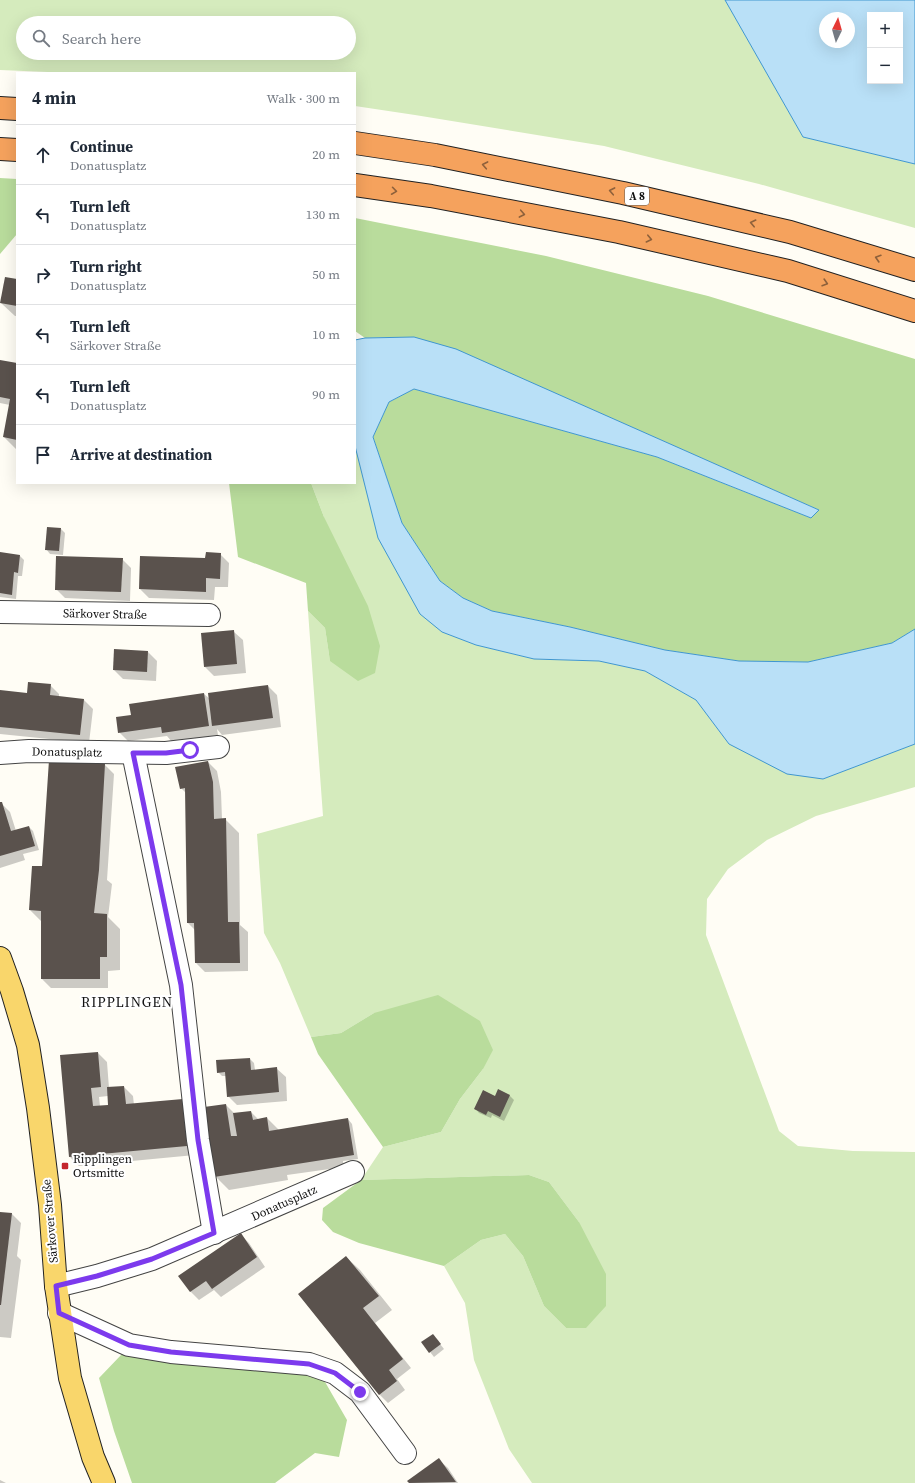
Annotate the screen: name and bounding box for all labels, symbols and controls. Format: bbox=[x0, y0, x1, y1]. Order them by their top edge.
north arrow bbox=[819, 12, 855, 48]
map controls bbox=[867, 12, 903, 84]
button: + bbox=[867, 12, 903, 48]
search box bbox=[16, 16, 356, 60]
icon: search bbox=[30, 27, 52, 49]
text: Search here bbox=[62, 28, 141, 49]
button: − bbox=[867, 48, 903, 84]
text: 4 min bbox=[32, 86, 76, 110]
text: Walk · 300 m bbox=[267, 90, 340, 107]
text: Continue bbox=[70, 136, 133, 157]
icon: ahead bbox=[32, 144, 54, 166]
text: 20 m bbox=[312, 146, 340, 163]
text: Donatusplatz bbox=[70, 157, 146, 174]
one-way arrow bbox=[482, 161, 488, 170]
one-way arrow bbox=[391, 186, 397, 195]
one-way arrow bbox=[609, 187, 615, 195]
road number: A 8 bbox=[625, 187, 649, 205]
text: Turn left bbox=[70, 196, 130, 217]
icon: left bbox=[32, 204, 54, 226]
text: 130 m bbox=[306, 206, 340, 223]
one-way arrow bbox=[518, 209, 525, 217]
text: Donatusplatz bbox=[70, 217, 146, 234]
one-way arrow bbox=[749, 219, 756, 228]
one-way arrow bbox=[646, 235, 652, 243]
one-way arrow bbox=[874, 254, 881, 263]
text: Turn right bbox=[70, 256, 142, 277]
icon: right bbox=[32, 264, 54, 286]
text: 50 m bbox=[312, 266, 340, 283]
text: Donatusplatz bbox=[70, 277, 146, 294]
one-way arrow bbox=[822, 278, 829, 287]
text: Turn left bbox=[70, 316, 130, 337]
icon: left bbox=[32, 324, 54, 346]
text: 10 m bbox=[312, 326, 340, 343]
text: Särkover Straße bbox=[70, 337, 161, 354]
text: Turn left bbox=[70, 376, 130, 397]
icon: left bbox=[32, 384, 54, 406]
text: 90 m bbox=[312, 386, 340, 403]
text: Donatusplatz bbox=[70, 397, 146, 414]
icon: arrive bbox=[32, 444, 54, 466]
text: Arrive at destination bbox=[70, 444, 212, 465]
street label: Särkover Straße bbox=[63, 605, 147, 623]
route start bbox=[181, 741, 199, 759]
street label: Donatusplatz bbox=[32, 743, 103, 761]
district label: RIPPLINGEN bbox=[81, 992, 173, 1012]
place label: Ripplingen Ortsmitte bbox=[73, 1151, 132, 1181]
marker: Ripplingen Ortsmitte bbox=[60, 1161, 70, 1171]
street label: Särkover Straße bbox=[38, 1178, 62, 1264]
street label: Donatusplatz bbox=[249, 1181, 320, 1225]
route end bbox=[351, 1383, 369, 1401]

